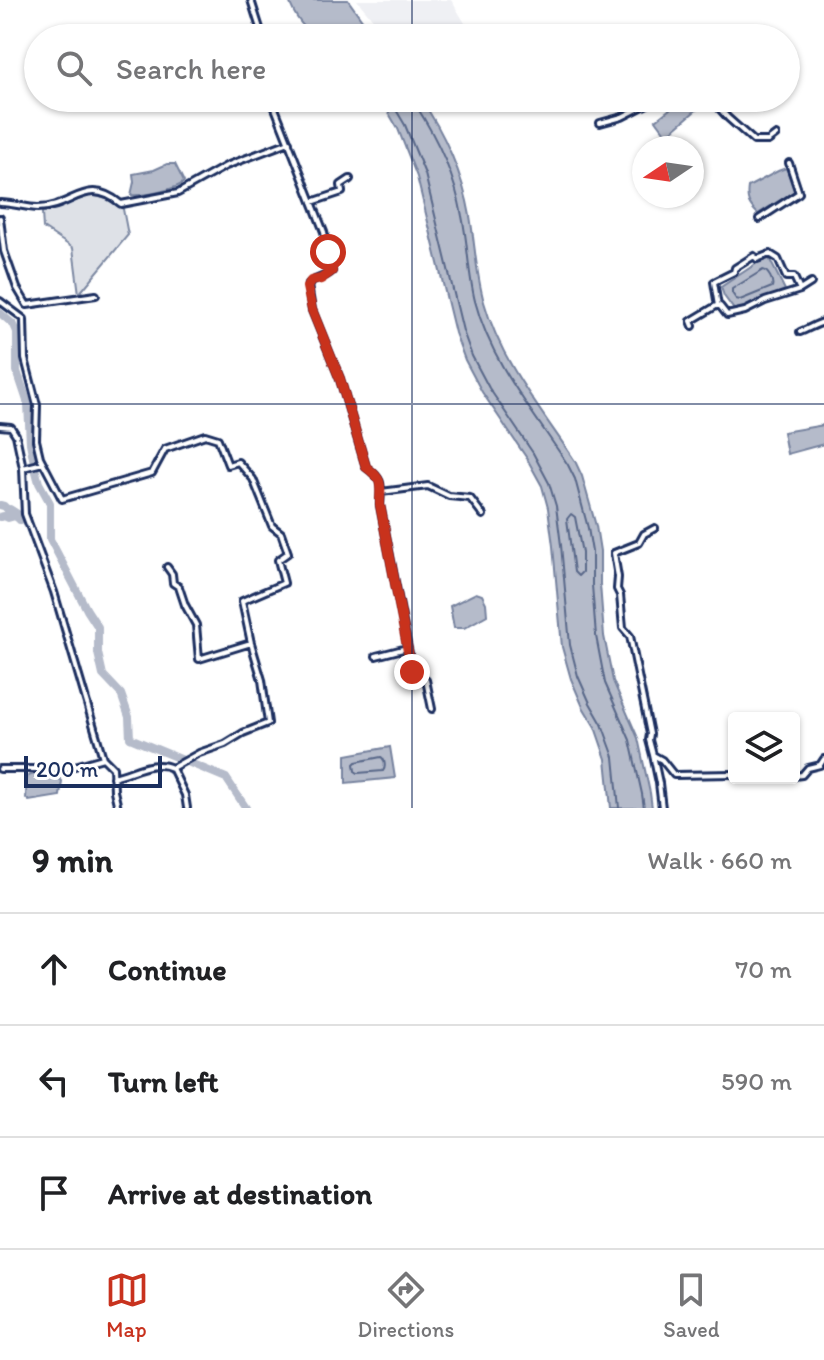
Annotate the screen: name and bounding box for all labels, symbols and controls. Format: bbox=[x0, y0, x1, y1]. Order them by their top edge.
search box bbox=[24, 24, 800, 112]
icon: search bbox=[52, 46, 96, 90]
text: Search here bbox=[116, 50, 266, 87]
north arrow bbox=[632, 136, 704, 208]
route start bbox=[310, 234, 346, 270]
route end bbox=[394, 654, 430, 690]
map controls bbox=[728, 712, 800, 784]
button: layers bbox=[728, 712, 800, 784]
scale bar bbox=[24, 752, 162, 788]
text: 200 m bbox=[36, 756, 98, 783]
text: 9 min bbox=[32, 840, 113, 881]
text: Walk · 660 m bbox=[647, 844, 792, 876]
icon: ahead bbox=[32, 947, 76, 991]
text: Continue bbox=[108, 951, 227, 988]
text: 70 m bbox=[735, 953, 792, 985]
icon: left bbox=[32, 1059, 76, 1103]
text: Turn left bbox=[108, 1063, 219, 1100]
text: 590 m bbox=[721, 1065, 792, 1097]
icon: arrive bbox=[32, 1171, 76, 1215]
text: Arrive at destination bbox=[108, 1175, 372, 1212]
tab: Map bbox=[105, 1268, 149, 1343]
tab: Directions bbox=[358, 1268, 454, 1343]
tab: Saved bbox=[663, 1268, 719, 1343]

